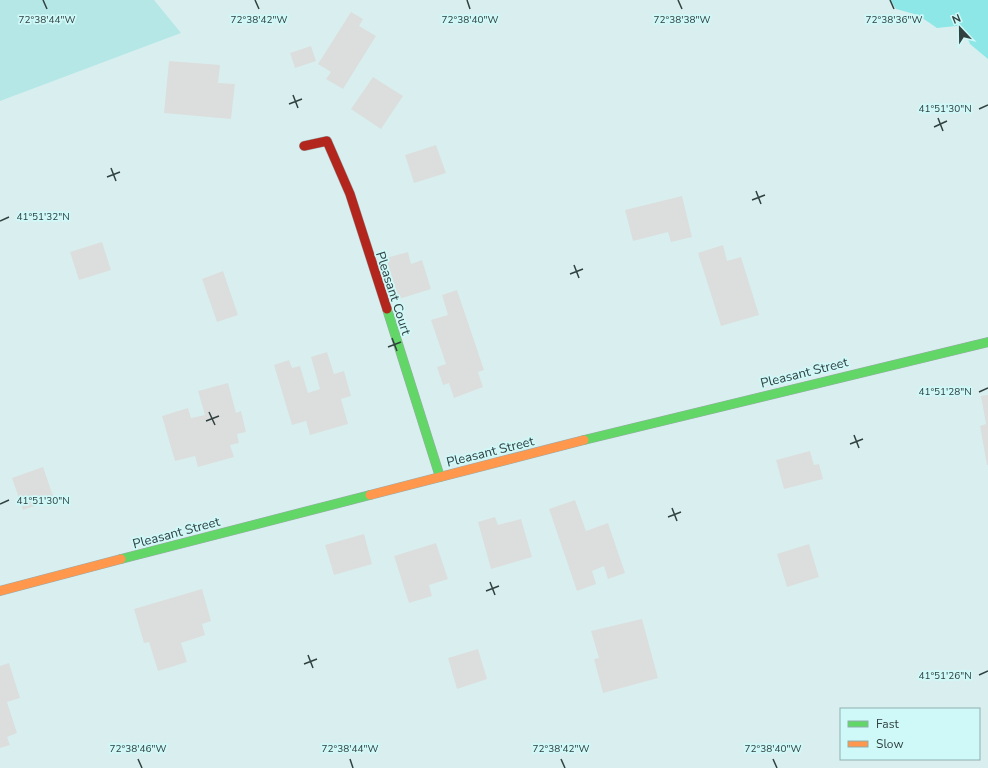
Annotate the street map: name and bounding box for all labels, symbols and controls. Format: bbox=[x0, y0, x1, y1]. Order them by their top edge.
north arrow bbox=[940, 8, 980, 48]
text: N bbox=[950, 11, 963, 28]
text: 72°38'44"W bbox=[19, 13, 75, 27]
text: 72°38'42"W bbox=[231, 13, 287, 27]
text: 72°38'40"W bbox=[442, 13, 498, 27]
text: 72°38'38"W bbox=[654, 13, 710, 27]
text: 72°38'36"W bbox=[866, 13, 922, 27]
text: 41°51'30"N bbox=[918, 102, 972, 116]
text: 41°51'32"N bbox=[16, 210, 70, 224]
street label: Pleasant Court bbox=[371, 249, 415, 338]
street label: Pleasant Street bbox=[759, 353, 850, 393]
text: 41°51'28"N bbox=[918, 385, 972, 399]
street label: Pleasant Street bbox=[445, 432, 536, 472]
text: 41°51'30"N bbox=[16, 494, 70, 508]
street label: Pleasant Street bbox=[131, 513, 222, 553]
text: 41°51'26"N bbox=[918, 669, 972, 683]
legend bbox=[840, 708, 980, 760]
text: Fast bbox=[876, 716, 899, 732]
text: Slow bbox=[876, 736, 904, 752]
text: 72°38'46"W bbox=[110, 742, 166, 756]
text: 72°38'44"W bbox=[322, 742, 378, 756]
text: 72°38'42"W bbox=[533, 742, 589, 756]
text: 72°38'40"W bbox=[745, 742, 801, 756]

